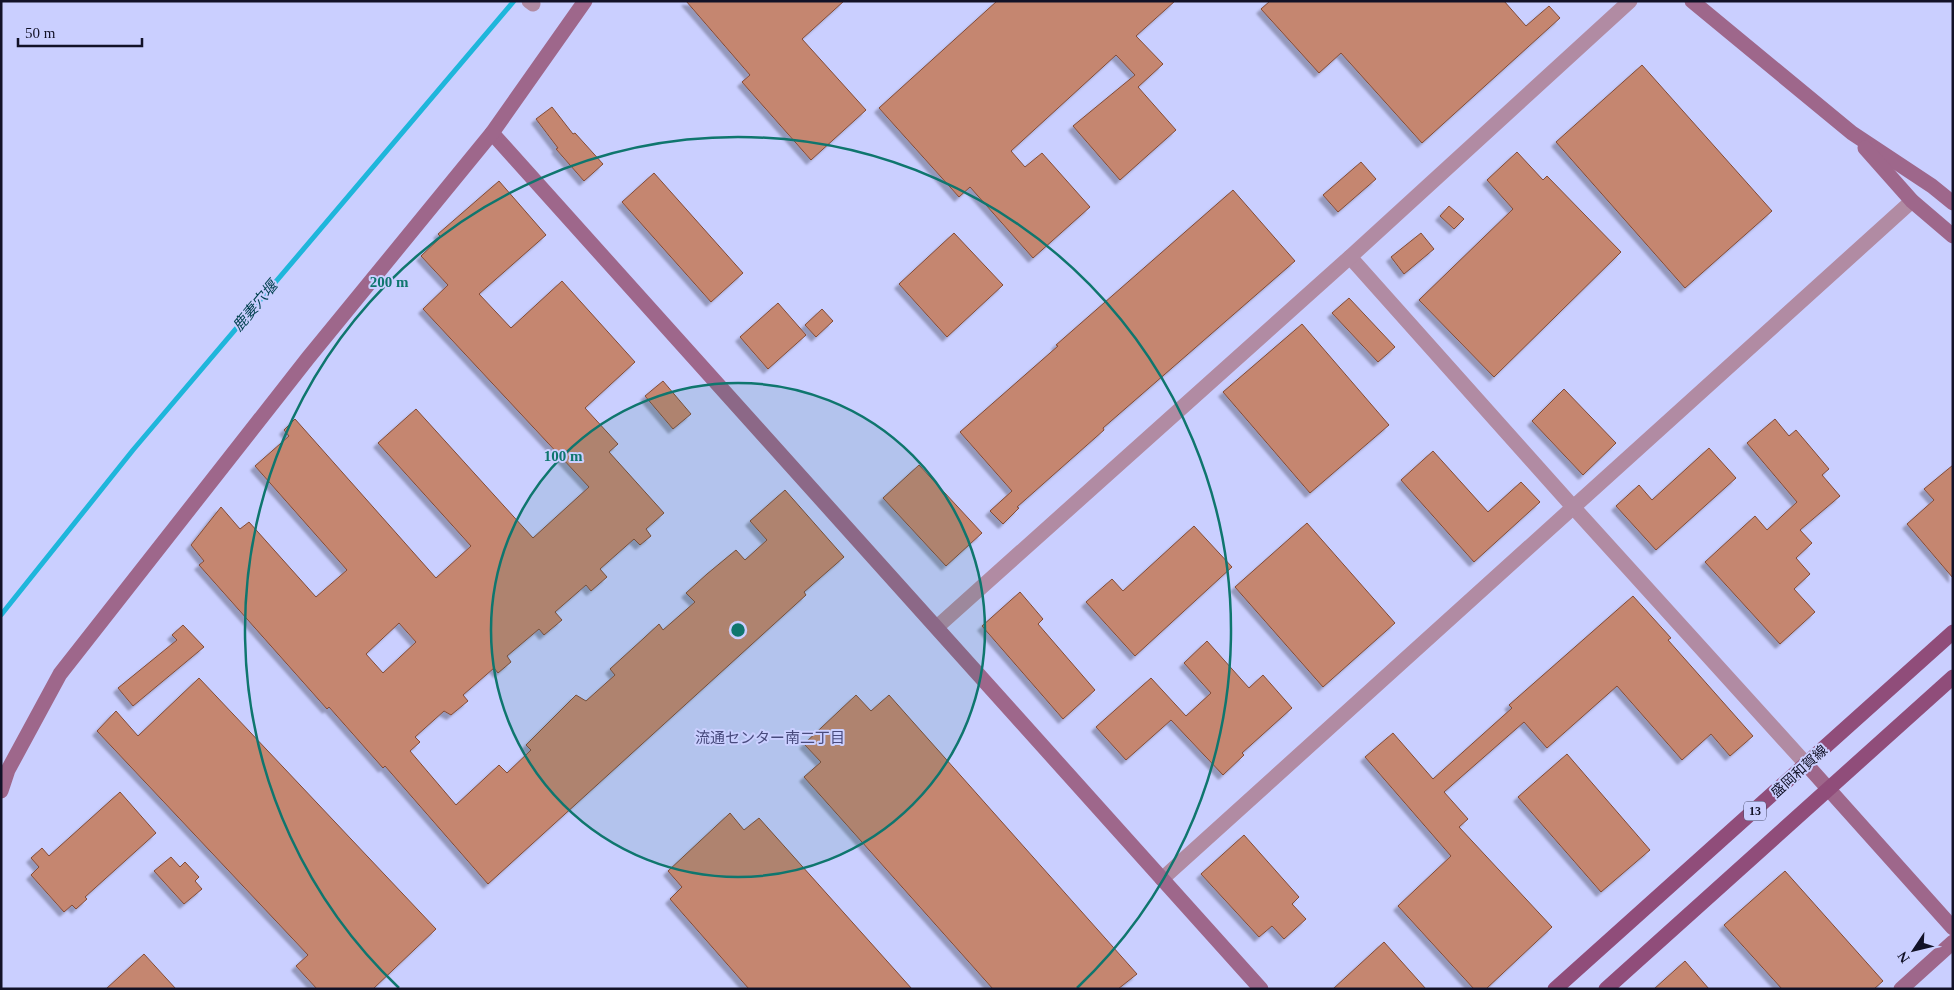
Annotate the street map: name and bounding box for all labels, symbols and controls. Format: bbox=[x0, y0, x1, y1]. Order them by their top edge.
scale bar bbox=[18, 15, 141, 47]
text: 50 m bbox=[25, 25, 56, 41]
text: 200 m bbox=[370, 274, 409, 290]
water label: 鹿妻穴堰 bbox=[230, 276, 282, 334]
text: 100 m bbox=[544, 448, 583, 464]
centre of rings bbox=[729, 621, 747, 639]
district label: 流通センター南二丁目 bbox=[695, 730, 845, 746]
street label: 盛岡和賀線 bbox=[1768, 742, 1830, 800]
road number: 13 bbox=[1744, 801, 1766, 820]
north arrow bbox=[1889, 925, 1939, 975]
text: N bbox=[1895, 949, 1913, 966]

